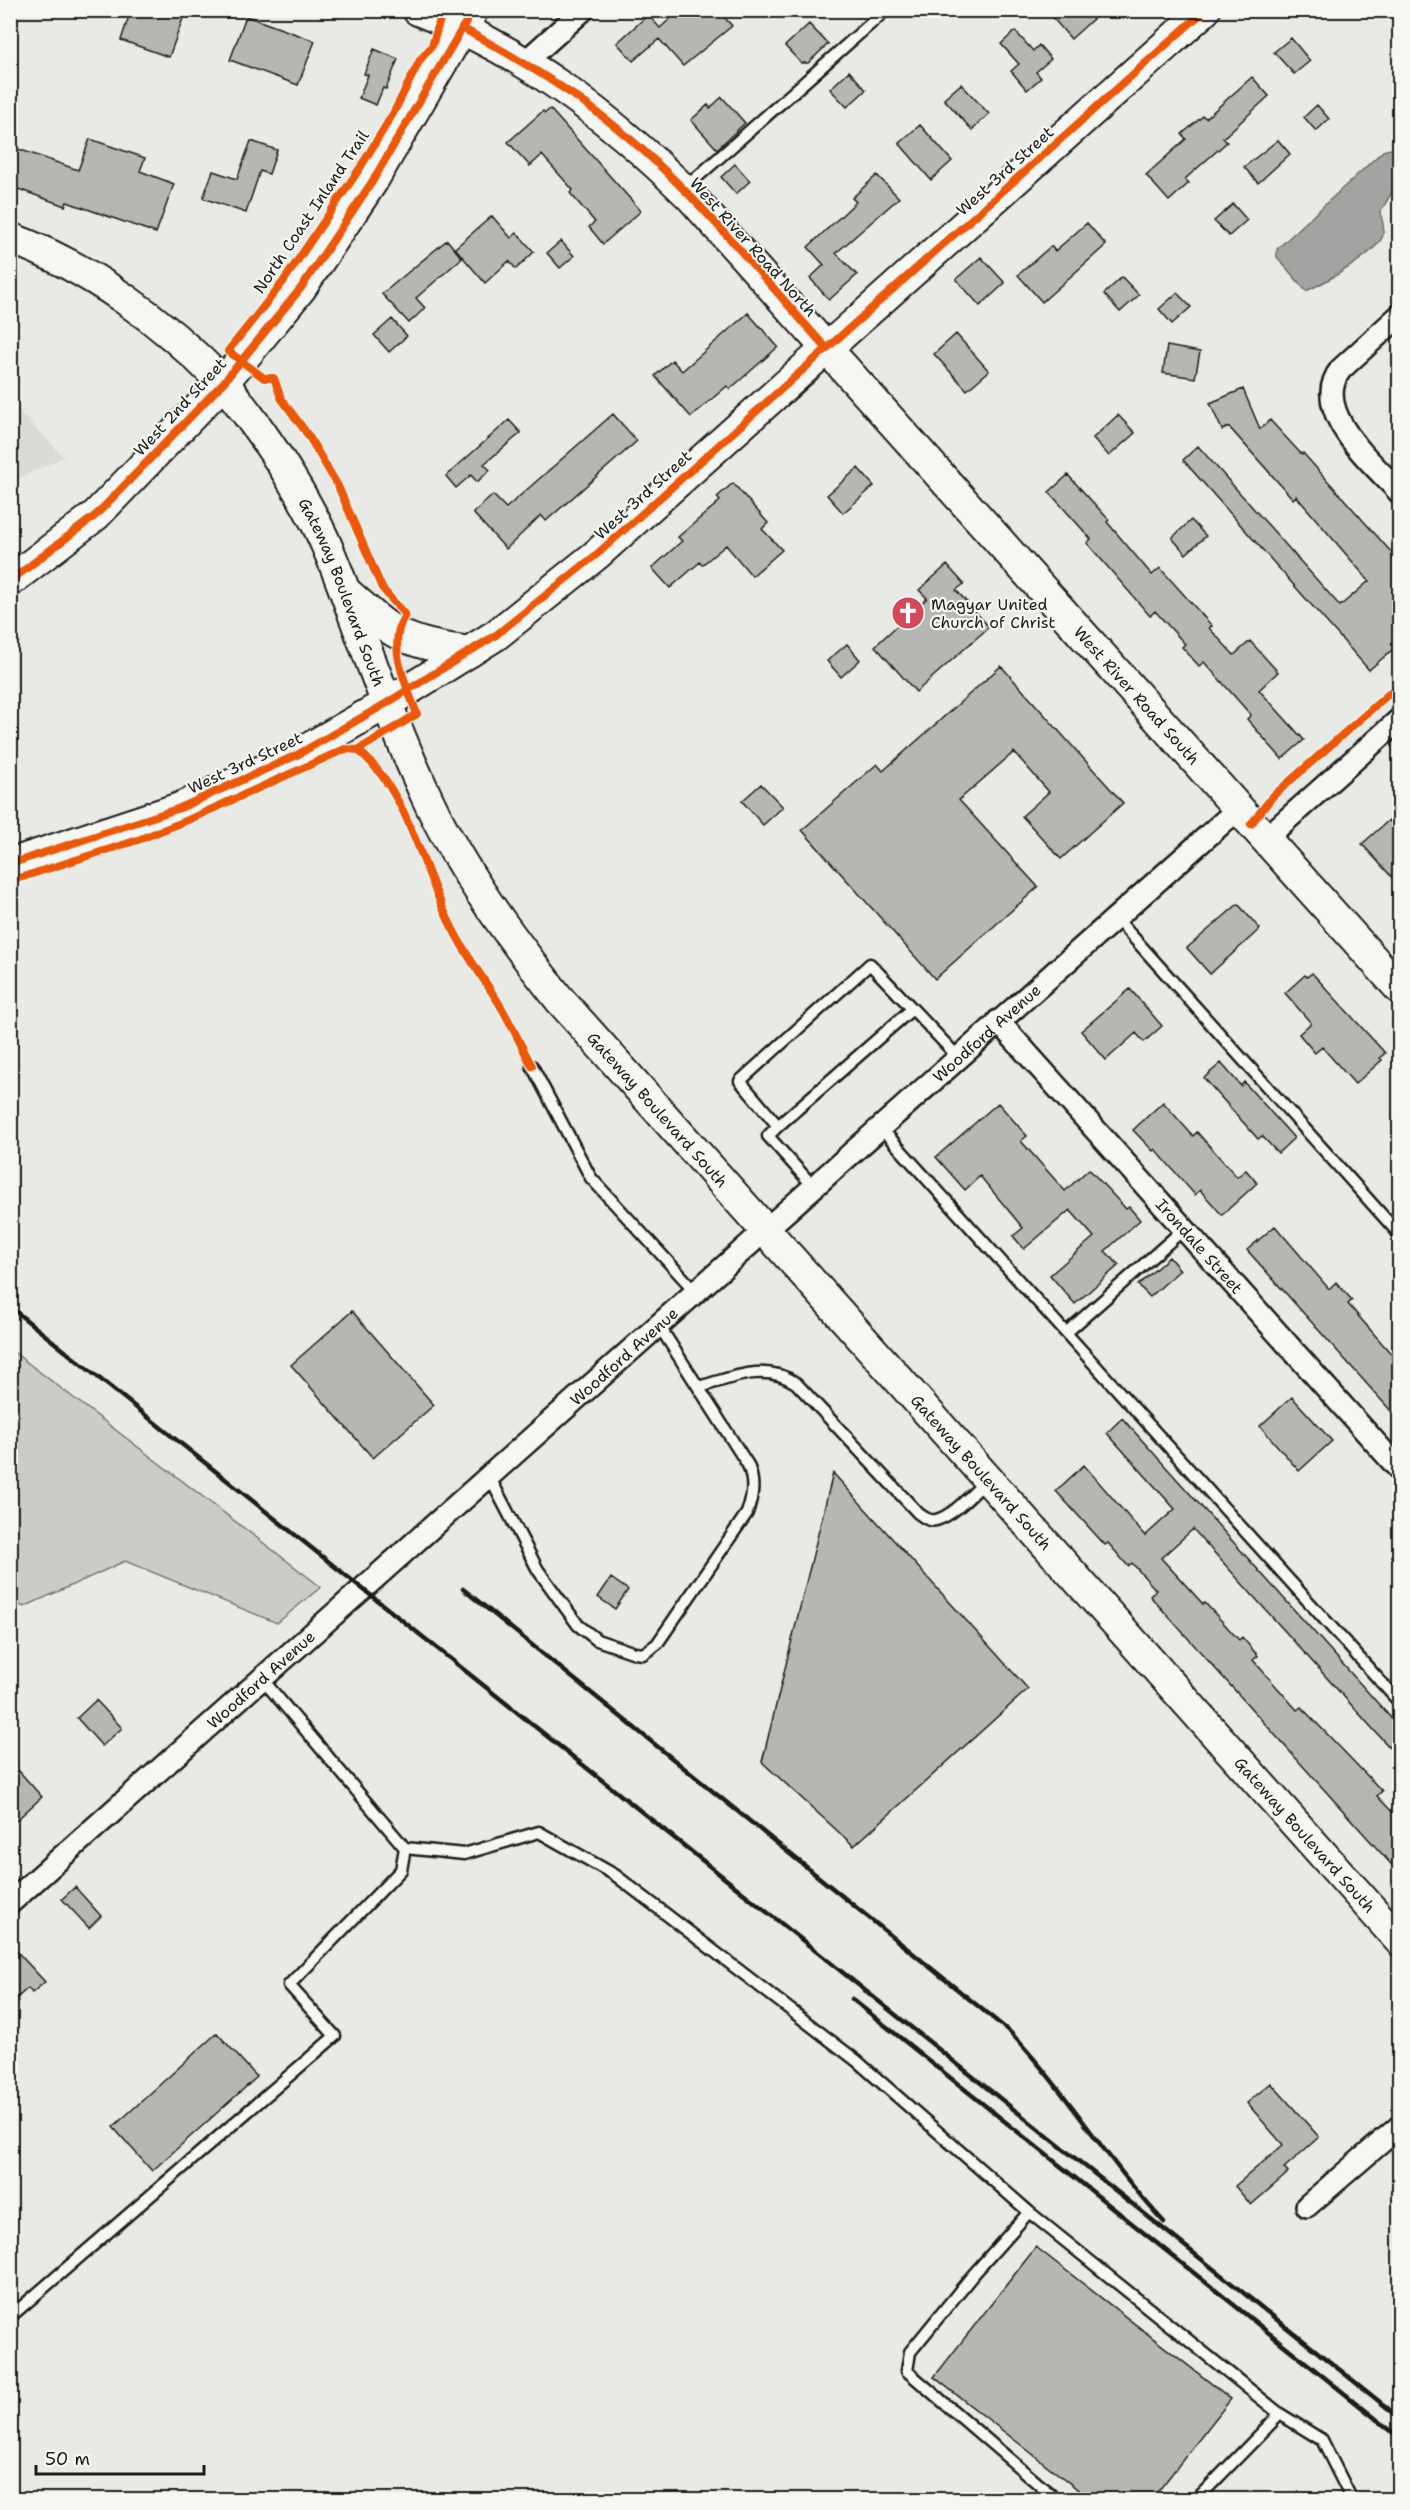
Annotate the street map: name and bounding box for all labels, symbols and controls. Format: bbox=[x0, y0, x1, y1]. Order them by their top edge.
street label: West 3rd Street bbox=[952, 122, 1058, 220]
street label: North Coast Inland Trail bbox=[249, 126, 374, 298]
street label: West River Road North bbox=[685, 173, 821, 321]
street label: West 2nd Street bbox=[129, 354, 231, 460]
street label: West 3rd Street bbox=[590, 446, 696, 544]
street label: Gateway Boulevard South bbox=[294, 494, 390, 689]
place label: Magyar United Church of Christ bbox=[931, 594, 1055, 633]
church icon: Magyar United Church of Christ bbox=[890, 595, 926, 631]
street label: West River Road South bbox=[1069, 621, 1205, 769]
street label: West 3rd Street bbox=[184, 727, 306, 799]
street label: Woodford Avenue bbox=[928, 979, 1045, 1087]
street label: Gateway Boulevard South bbox=[583, 1027, 733, 1192]
street label: Irondale Street bbox=[1151, 1194, 1248, 1298]
street label: Woodford Avenue bbox=[565, 1302, 682, 1410]
street label: Gateway Boulevard South bbox=[906, 1390, 1056, 1554]
street label: Woodford Avenue bbox=[202, 1626, 319, 1733]
street label: Gateway Boulevard South bbox=[1230, 1752, 1380, 1917]
scale bar bbox=[36, 2438, 204, 2476]
text: 50 m bbox=[45, 2447, 90, 2471]

